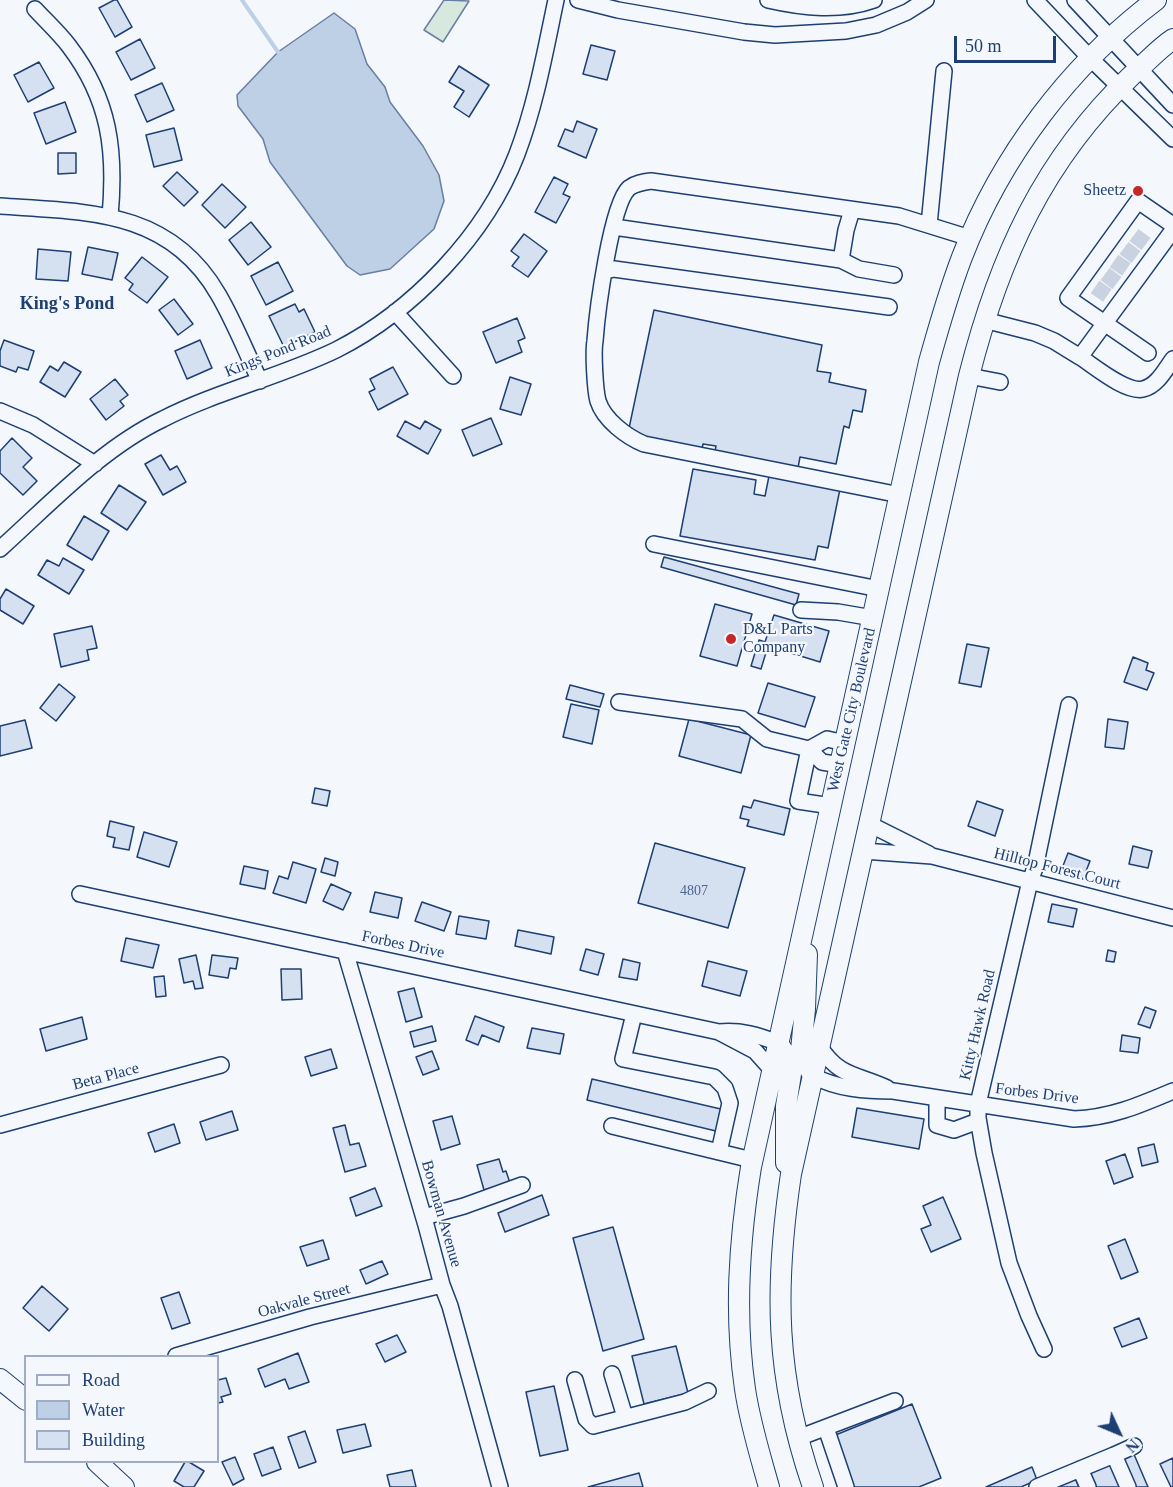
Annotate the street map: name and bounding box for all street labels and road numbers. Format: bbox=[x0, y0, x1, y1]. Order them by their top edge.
street label: Kings Pond Road bbox=[222, 322, 334, 382]
street label: West Gate City Boulevard bbox=[824, 626, 880, 794]
street label: Hilltop Forest Court bbox=[992, 844, 1122, 894]
street label: Forbes Drive bbox=[360, 927, 446, 963]
street label: Kitty Hawk Road bbox=[956, 968, 1000, 1082]
street label: Beta Place bbox=[71, 1059, 141, 1095]
street label: Forbes Drive bbox=[994, 1079, 1080, 1109]
street label: Bowman Avenue bbox=[417, 1158, 465, 1270]
street label: Oakvale Street bbox=[256, 1279, 352, 1323]

